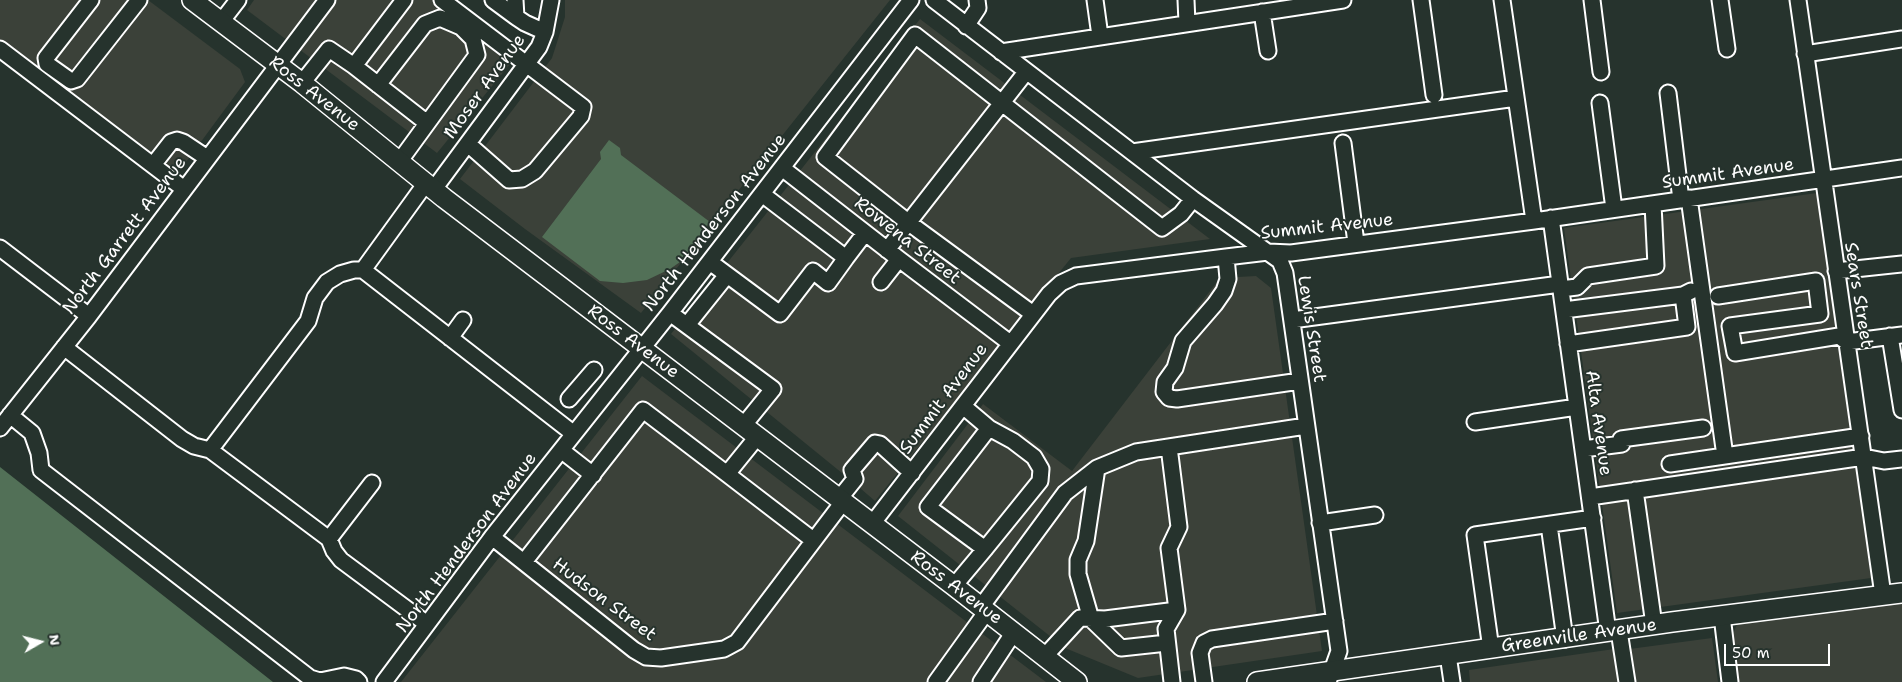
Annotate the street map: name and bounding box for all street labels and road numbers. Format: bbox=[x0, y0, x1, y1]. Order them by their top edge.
street label: Moser Avenue bbox=[440, 30, 530, 144]
street label: Ross Avenue bbox=[264, 52, 364, 136]
street label: North Henderson Avenue bbox=[639, 130, 791, 316]
street label: North Garrett Avenue bbox=[59, 153, 191, 319]
street label: Summit Avenue bbox=[1661, 154, 1795, 194]
street label: Rowena Street bbox=[849, 193, 965, 289]
street label: Summit Avenue bbox=[1260, 209, 1394, 245]
street label: Sears Street bbox=[1839, 241, 1877, 349]
street label: Lewis Street bbox=[1292, 274, 1330, 384]
street label: Ross Avenue bbox=[583, 300, 683, 384]
street label: Summit Avenue bbox=[895, 339, 993, 459]
street label: Alta Avenue bbox=[1580, 369, 1616, 477]
street label: North Henderson Avenue bbox=[392, 449, 542, 637]
street label: Ross Avenue bbox=[906, 546, 1006, 630]
street label: Hudson Street bbox=[548, 554, 660, 646]
street label: Greenville Avenue bbox=[1500, 614, 1658, 658]

